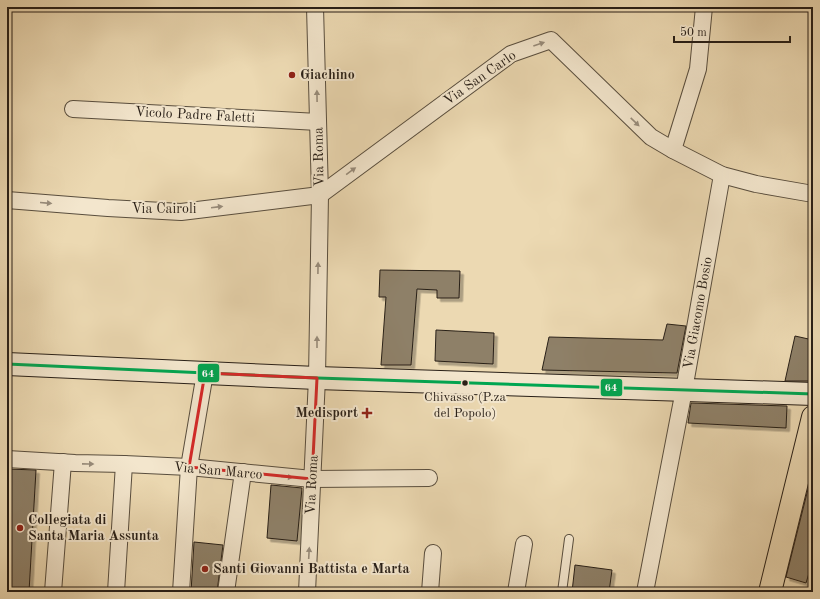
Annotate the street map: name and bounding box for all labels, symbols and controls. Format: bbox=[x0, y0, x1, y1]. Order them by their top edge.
scale bar bbox=[674, 18, 790, 44]
text: 50 m bbox=[680, 26, 707, 39]
one-way arrow bbox=[533, 41, 545, 47]
street label: Via San Carlo bbox=[441, 48, 519, 108]
place label: Giachino bbox=[300, 68, 355, 82]
marker: Giachino bbox=[287, 70, 297, 80]
one-way arrow bbox=[314, 89, 320, 102]
street label: Vicolo Padre Faletti bbox=[135, 105, 256, 125]
one-way arrow bbox=[629, 117, 640, 126]
street label: Via Roma bbox=[311, 127, 327, 187]
one-way arrow bbox=[346, 168, 356, 176]
one-way arrow bbox=[40, 200, 52, 206]
street label: Via Cairoli bbox=[131, 202, 197, 216]
one-way arrow bbox=[211, 204, 223, 211]
street label: Via Giacomo Bosio bbox=[681, 256, 715, 370]
one-way arrow bbox=[315, 262, 322, 274]
one-way arrow bbox=[314, 335, 320, 348]
line badge: 64 bbox=[197, 363, 220, 383]
text: 64 bbox=[202, 369, 214, 380]
marker: Chivasso (P.za del Popolo) bbox=[460, 378, 470, 388]
line badge: 64 bbox=[600, 378, 623, 397]
text: 64 bbox=[605, 383, 617, 394]
place label: Chivasso (P.za del Popolo) bbox=[424, 391, 506, 420]
place label: Medisport bbox=[295, 406, 358, 420]
marker: Medisport bbox=[361, 407, 373, 419]
street label: Via Roma bbox=[303, 455, 321, 515]
one-way arrow bbox=[82, 460, 94, 467]
street label: Via San Marco bbox=[173, 460, 263, 482]
one-way arrow bbox=[281, 473, 293, 480]
place label: Collegiata di Santa Maria Assunta bbox=[28, 513, 159, 543]
marker: Collegiata di Santa Maria Assunta bbox=[15, 523, 25, 533]
one-way arrow bbox=[306, 546, 312, 559]
place label: Santi Giovanni Battista e Marta bbox=[213, 562, 410, 576]
marker: Santi Giovanni Battista e Marta bbox=[200, 564, 210, 574]

